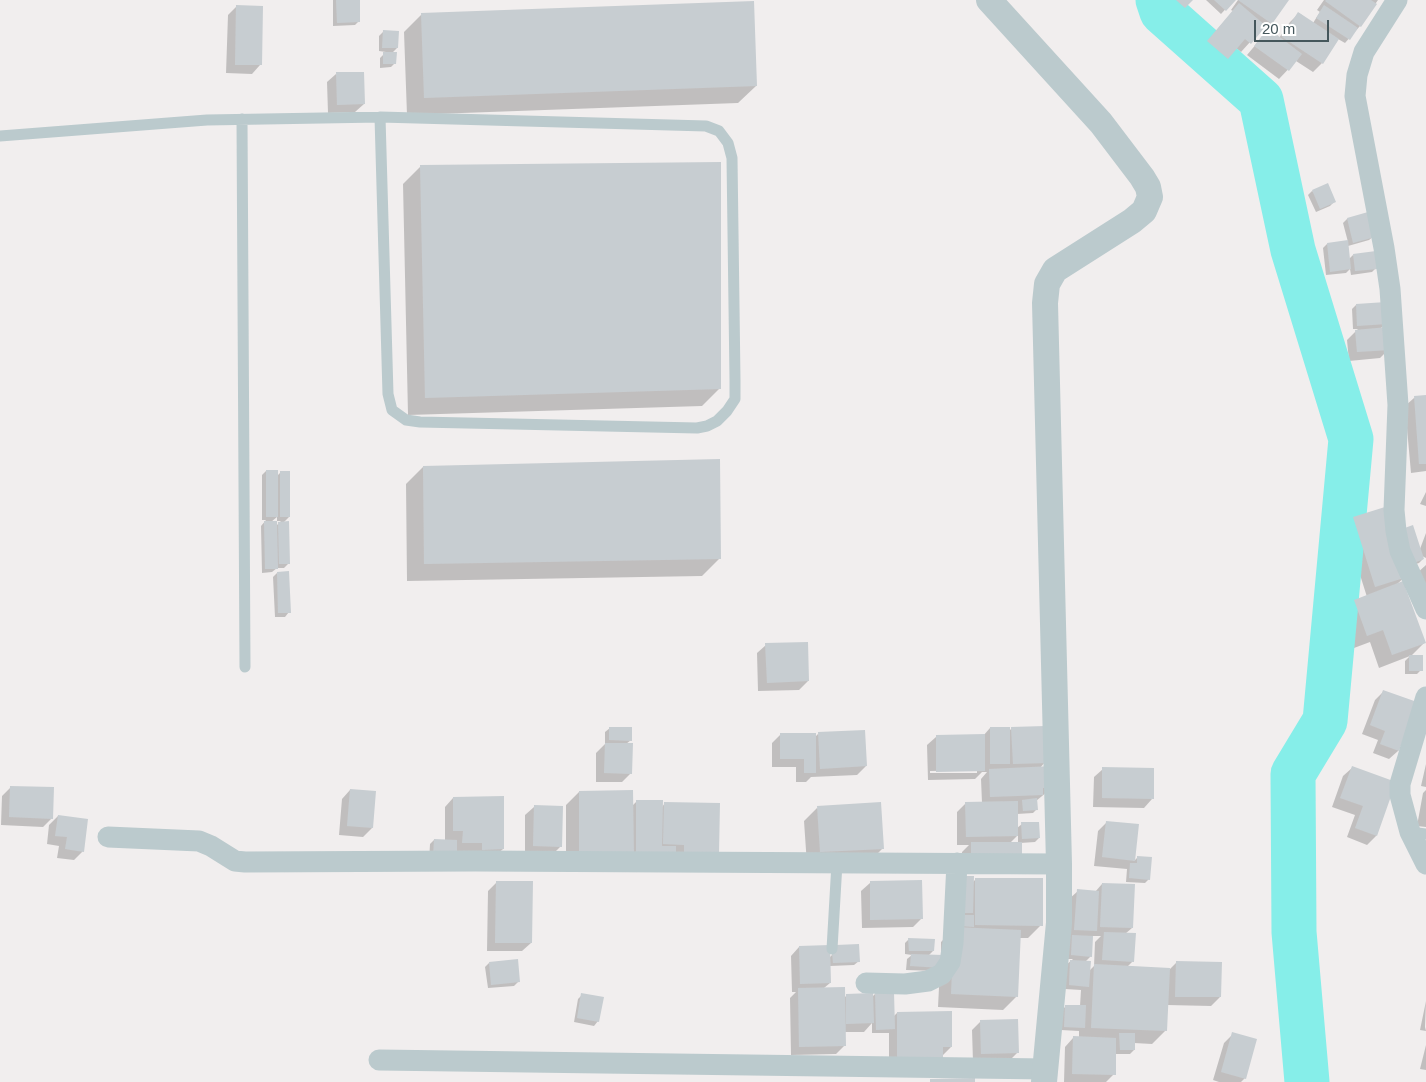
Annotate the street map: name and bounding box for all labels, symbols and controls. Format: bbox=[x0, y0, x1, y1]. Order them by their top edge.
scale bar bbox=[1256, 10, 1331, 42]
text: 20 m bbox=[1262, 20, 1295, 37]

